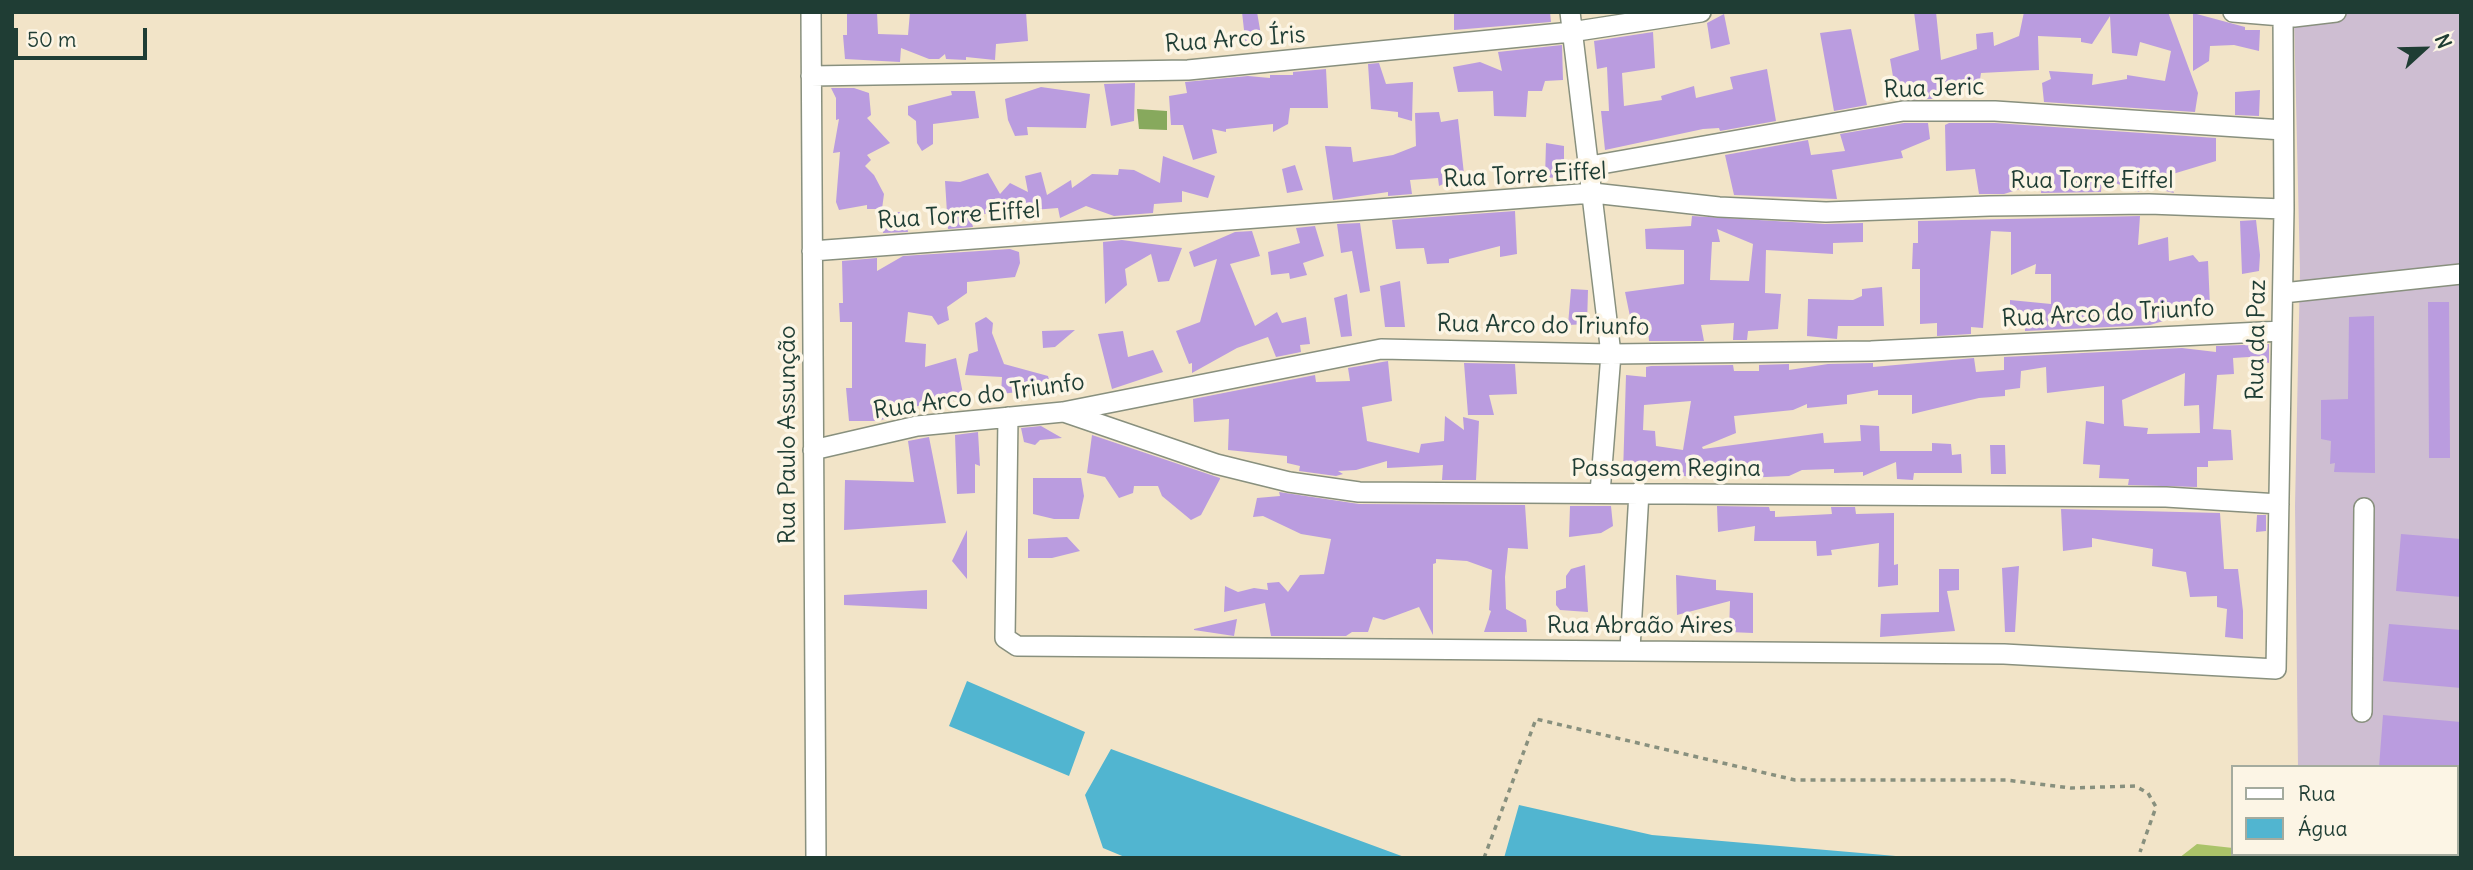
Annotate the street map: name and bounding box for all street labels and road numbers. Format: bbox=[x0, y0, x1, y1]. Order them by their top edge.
street label: Rua Arco Íris bbox=[1164, 21, 1306, 59]
street label: Rua Jeric bbox=[1883, 73, 1985, 105]
street label: Rua Torre Eiffel bbox=[1443, 157, 1607, 195]
street label: Rua Torre Eiffel bbox=[2010, 167, 2174, 195]
street label: Rua Torre Eiffel bbox=[877, 196, 1041, 236]
street label: Rua da Paz bbox=[2242, 279, 2272, 401]
street label: Rua Arco do Triunfo bbox=[2001, 294, 2215, 334]
street label: Rua Arco do Triunfo bbox=[1436, 310, 1650, 342]
street label: Rua Paulo Assunção bbox=[774, 326, 802, 544]
street label: Rua Arco do Triunfo bbox=[872, 368, 1086, 426]
street label: Passagem Regina bbox=[1571, 455, 1761, 483]
street label: Rua Abraão Aires bbox=[1547, 612, 1733, 640]

